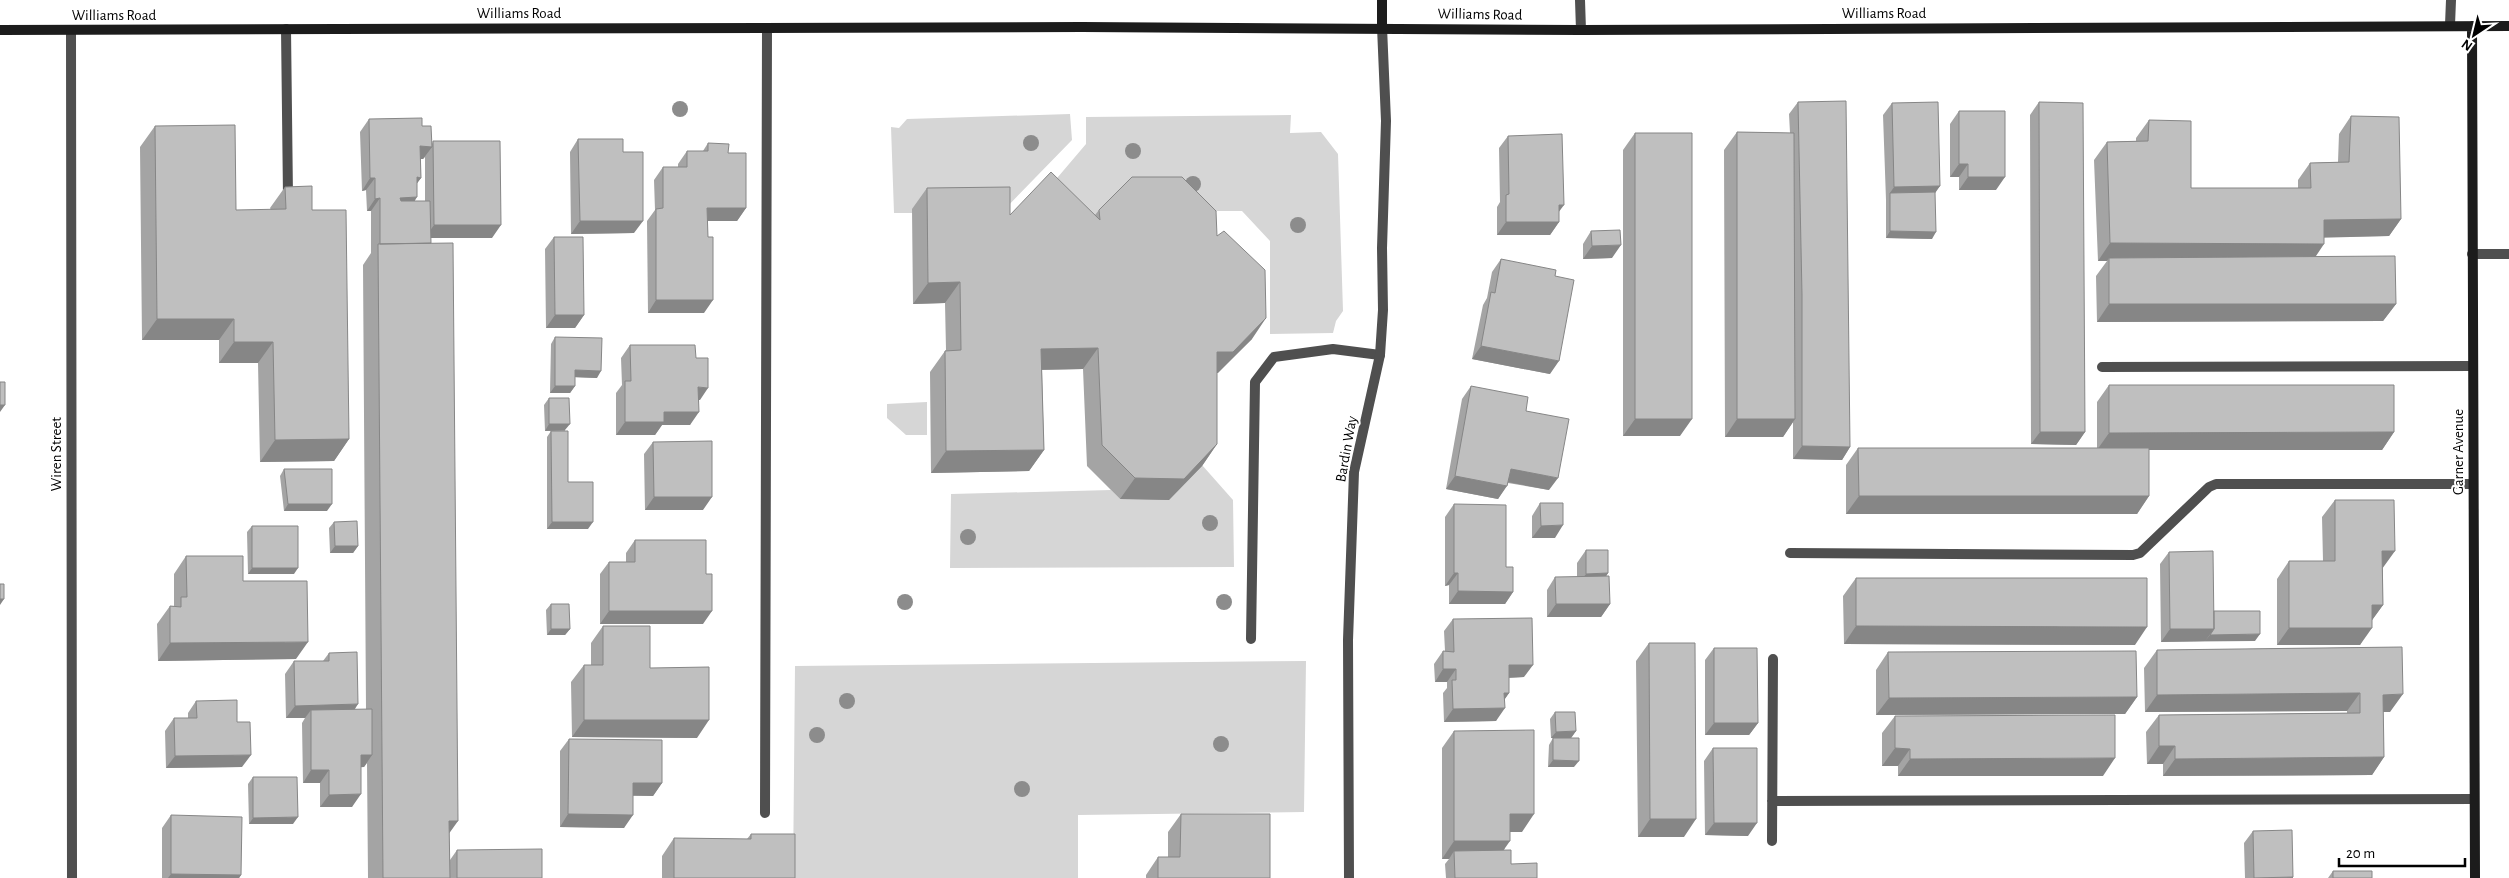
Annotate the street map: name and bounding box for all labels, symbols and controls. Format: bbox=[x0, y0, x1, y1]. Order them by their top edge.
street label: Williams Road bbox=[477, 6, 562, 21]
street label: Williams Road bbox=[1438, 6, 1523, 23]
street label: Williams Road bbox=[1842, 6, 1927, 21]
street label: Williams Road bbox=[72, 8, 157, 23]
north arrow bbox=[2449, 10, 2499, 60]
text: N bbox=[2459, 36, 2475, 53]
street label: Garner Avenue bbox=[2451, 409, 2466, 495]
street label: Bardin Way bbox=[1333, 414, 1360, 483]
street label: Wiren Street bbox=[49, 417, 64, 491]
scale bar bbox=[2339, 836, 2465, 868]
text: 20 m bbox=[2346, 846, 2375, 861]

